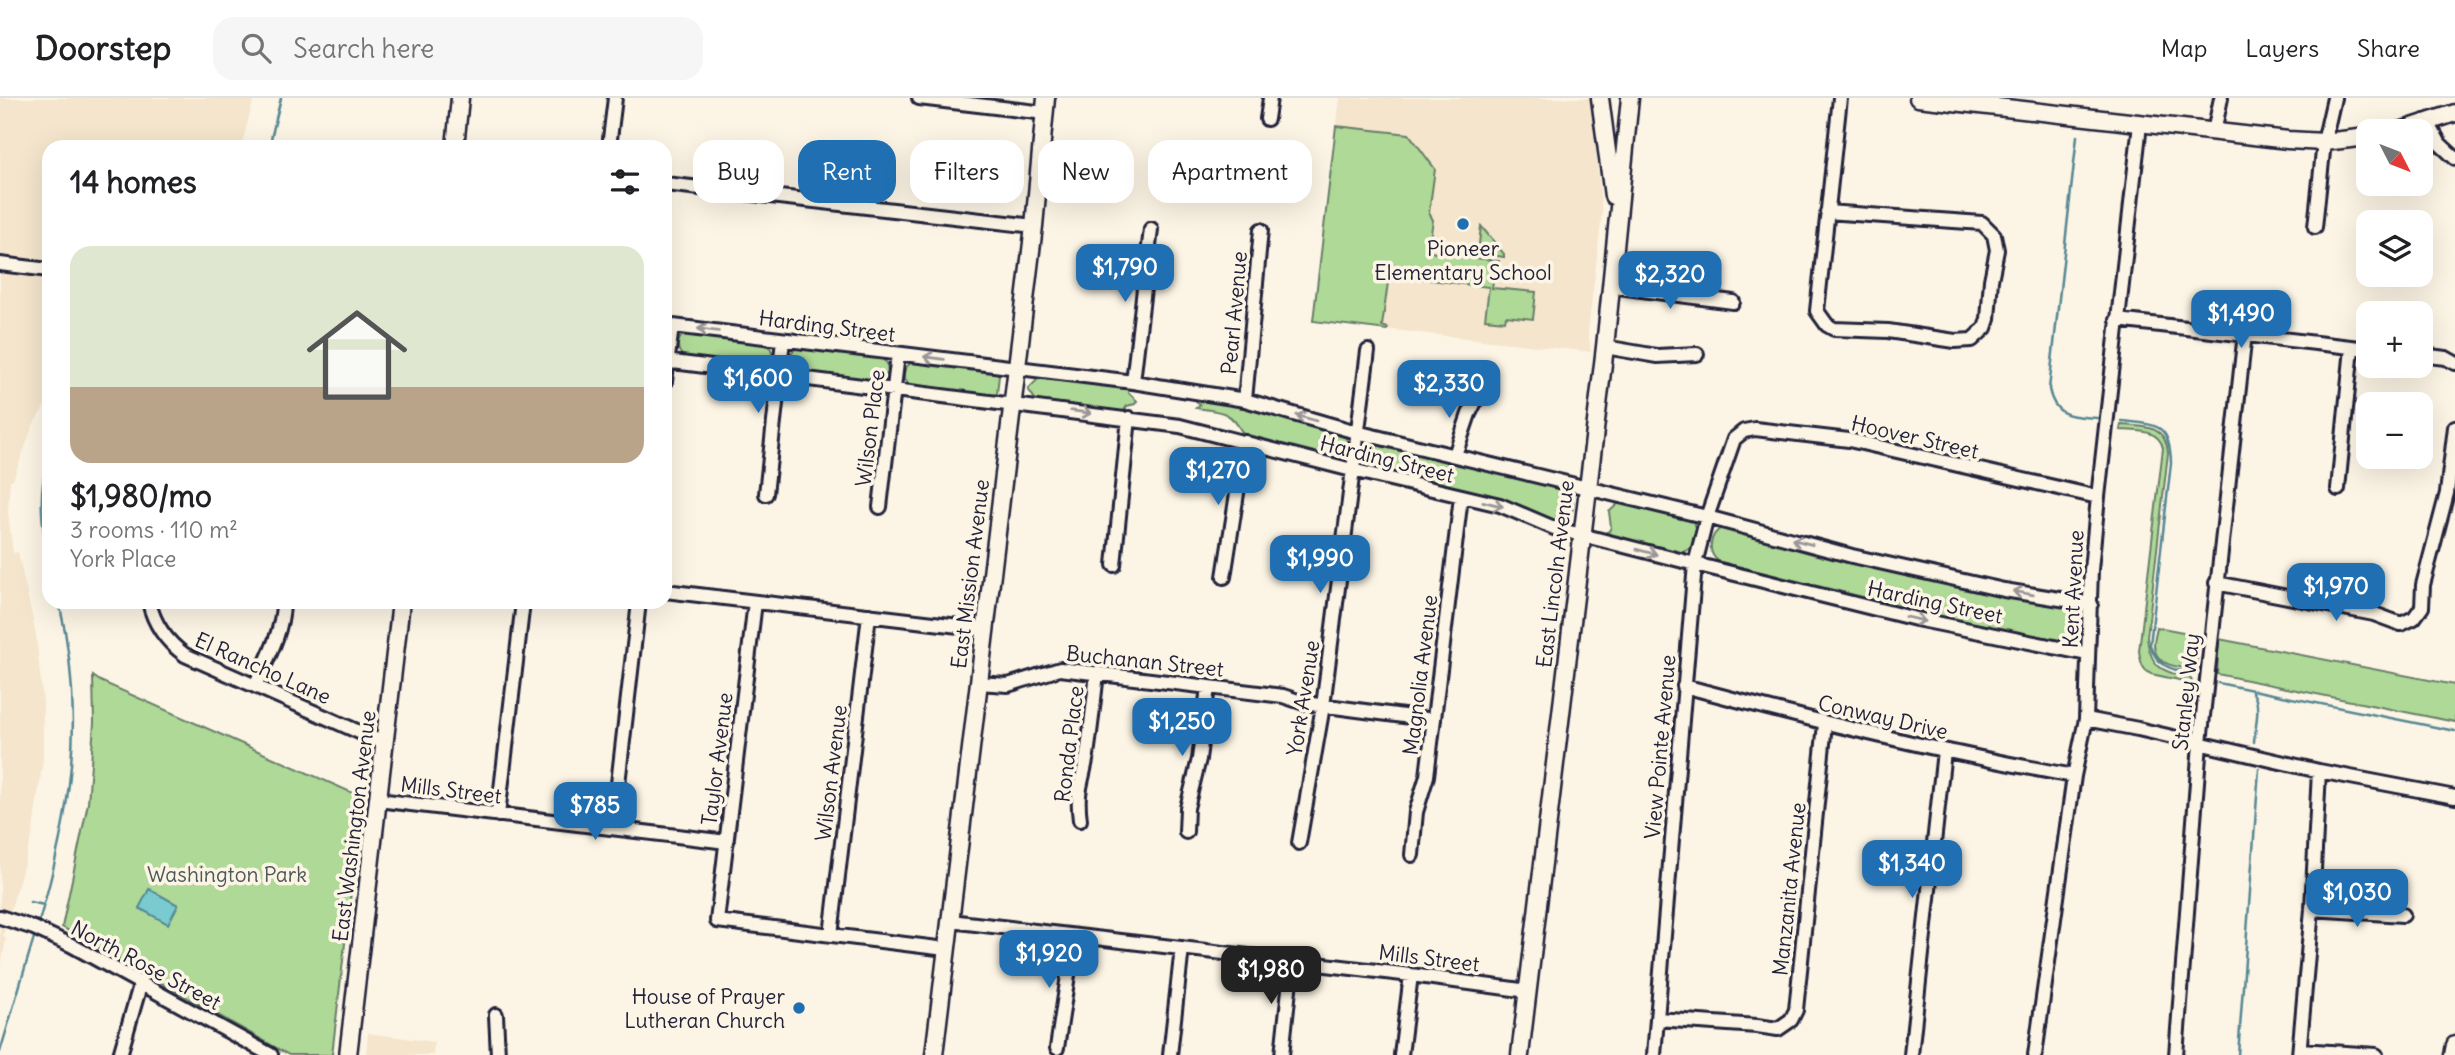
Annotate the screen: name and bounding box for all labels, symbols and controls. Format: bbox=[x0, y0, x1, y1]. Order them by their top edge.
search box bbox=[213, 17, 703, 80]
text: Doorstep bbox=[35, 27, 171, 69]
icon: search bbox=[237, 29, 275, 67]
text: Search here bbox=[293, 32, 434, 65]
text: Map bbox=[2161, 33, 2207, 63]
text: Layers bbox=[2245, 33, 2319, 63]
text: Share bbox=[2357, 33, 2420, 63]
north arrow bbox=[2356, 119, 2432, 196]
map controls bbox=[2356, 119, 2433, 469]
chip: Buy bbox=[693, 140, 784, 203]
chip: Rent bbox=[798, 140, 896, 203]
chip: Filters bbox=[910, 140, 1024, 203]
chip: New bbox=[1038, 140, 1134, 203]
chip: Apartment bbox=[1148, 140, 1312, 203]
text: 14 homes bbox=[70, 163, 197, 201]
icon: filters bbox=[606, 163, 644, 201]
button: layers bbox=[2356, 210, 2433, 287]
marker: Pioneer Elementary School bbox=[1455, 216, 1471, 232]
place label: Pioneer Elementary School bbox=[1374, 235, 1552, 286]
pin: $1,790 bbox=[1068, 244, 1182, 304]
street label: Pearl Avenue bbox=[1215, 250, 1253, 376]
text: $1,790 bbox=[1092, 252, 1158, 281]
pin: $2,320 bbox=[1613, 252, 1727, 311]
text: $2,320 bbox=[1635, 259, 1705, 288]
pin: $1,490 bbox=[2184, 290, 2298, 350]
icon: home bbox=[294, 292, 420, 418]
text: $1,490 bbox=[2207, 298, 2275, 327]
button: + bbox=[2356, 301, 2433, 378]
street label: Harding Street bbox=[757, 304, 897, 348]
one-way arrow bbox=[697, 324, 720, 337]
one-way arrow bbox=[923, 352, 946, 365]
pin: $1,600 bbox=[701, 356, 815, 415]
pin: $2,330 bbox=[1392, 360, 1506, 420]
text: $1,600 bbox=[723, 363, 793, 392]
street label: Wilson Place bbox=[849, 368, 891, 488]
text: $2,330 bbox=[1413, 368, 1485, 397]
button: − bbox=[2356, 392, 2433, 469]
one-way arrow bbox=[1069, 406, 1091, 419]
street label: Hoover Street bbox=[1849, 409, 1981, 465]
one-way arrow bbox=[1296, 410, 1318, 423]
street label: Harding Street bbox=[1317, 429, 1457, 489]
pin: $1,270 bbox=[1161, 448, 1275, 507]
text: $1,270 bbox=[1185, 455, 1251, 484]
text: $1,980/mo bbox=[70, 477, 212, 515]
street label: East Mission Avenue bbox=[945, 478, 995, 670]
street label: East Lincoln Avenue bbox=[1530, 479, 1580, 669]
one-way arrow bbox=[1482, 498, 1504, 511]
text: 3 rooms · 110 m² bbox=[70, 515, 238, 544]
street label: Kent Avenue bbox=[2056, 529, 2090, 649]
one-way arrow bbox=[1791, 535, 1814, 548]
pin: $1,990 bbox=[1263, 536, 1377, 595]
text: $1,990 bbox=[1286, 543, 1354, 572]
text: York Place bbox=[70, 544, 176, 573]
one-way arrow bbox=[1636, 546, 1658, 559]
pin: $1,970 bbox=[2279, 564, 2393, 623]
text: $1,970 bbox=[2303, 571, 2369, 600]
street label: Harding Street bbox=[1865, 575, 2005, 629]
one-way arrow bbox=[2013, 586, 2035, 599]
street label: Magnolia Avenue bbox=[1397, 593, 1443, 757]
one-way arrow bbox=[1903, 612, 1926, 626]
street label: El Rancho Lane bbox=[191, 626, 335, 710]
street label: Stanley Way bbox=[2166, 632, 2206, 752]
street label: York Avenue bbox=[1281, 638, 1325, 758]
street label: Buchanan Street bbox=[1065, 639, 1225, 683]
street label: View Pointe Avenue bbox=[1638, 654, 1682, 840]
street label: Ronda Place bbox=[1048, 684, 1090, 804]
street label: Conway Drive bbox=[1815, 689, 1951, 745]
street label: Taylor Avenue bbox=[695, 691, 739, 827]
pin: $1,250 bbox=[1125, 698, 1239, 758]
street label: Wilson Avenue bbox=[809, 703, 853, 843]
text: $1,250 bbox=[1148, 706, 1216, 735]
street label: East Washington Avenue bbox=[326, 709, 382, 943]
street label: Mills Street bbox=[399, 770, 503, 810]
pin: $785 bbox=[554, 782, 636, 842]
text: $785 bbox=[570, 790, 620, 819]
street label: Manzanita Avenue bbox=[1766, 801, 1812, 977]
pin: $1,340 bbox=[1855, 840, 1969, 900]
text: $1,340 bbox=[1878, 848, 1946, 877]
park label: Washington Park bbox=[147, 861, 307, 888]
pin: $1,030 bbox=[2300, 870, 2414, 929]
text: $1,030 bbox=[2322, 877, 2392, 906]
street label: North Rose Street bbox=[66, 914, 226, 1016]
pin: $1,920 bbox=[992, 930, 1106, 990]
text: $1,920 bbox=[1015, 938, 1083, 967]
street label: Mills Street bbox=[1377, 938, 1481, 978]
pin: $1,980 bbox=[1214, 946, 1328, 1006]
text: $1,980 bbox=[1237, 954, 1305, 983]
place label: House of Prayer Lutheran Church bbox=[624, 983, 785, 1034]
marker: House of Prayer Lutheran Church bbox=[791, 1000, 807, 1016]

